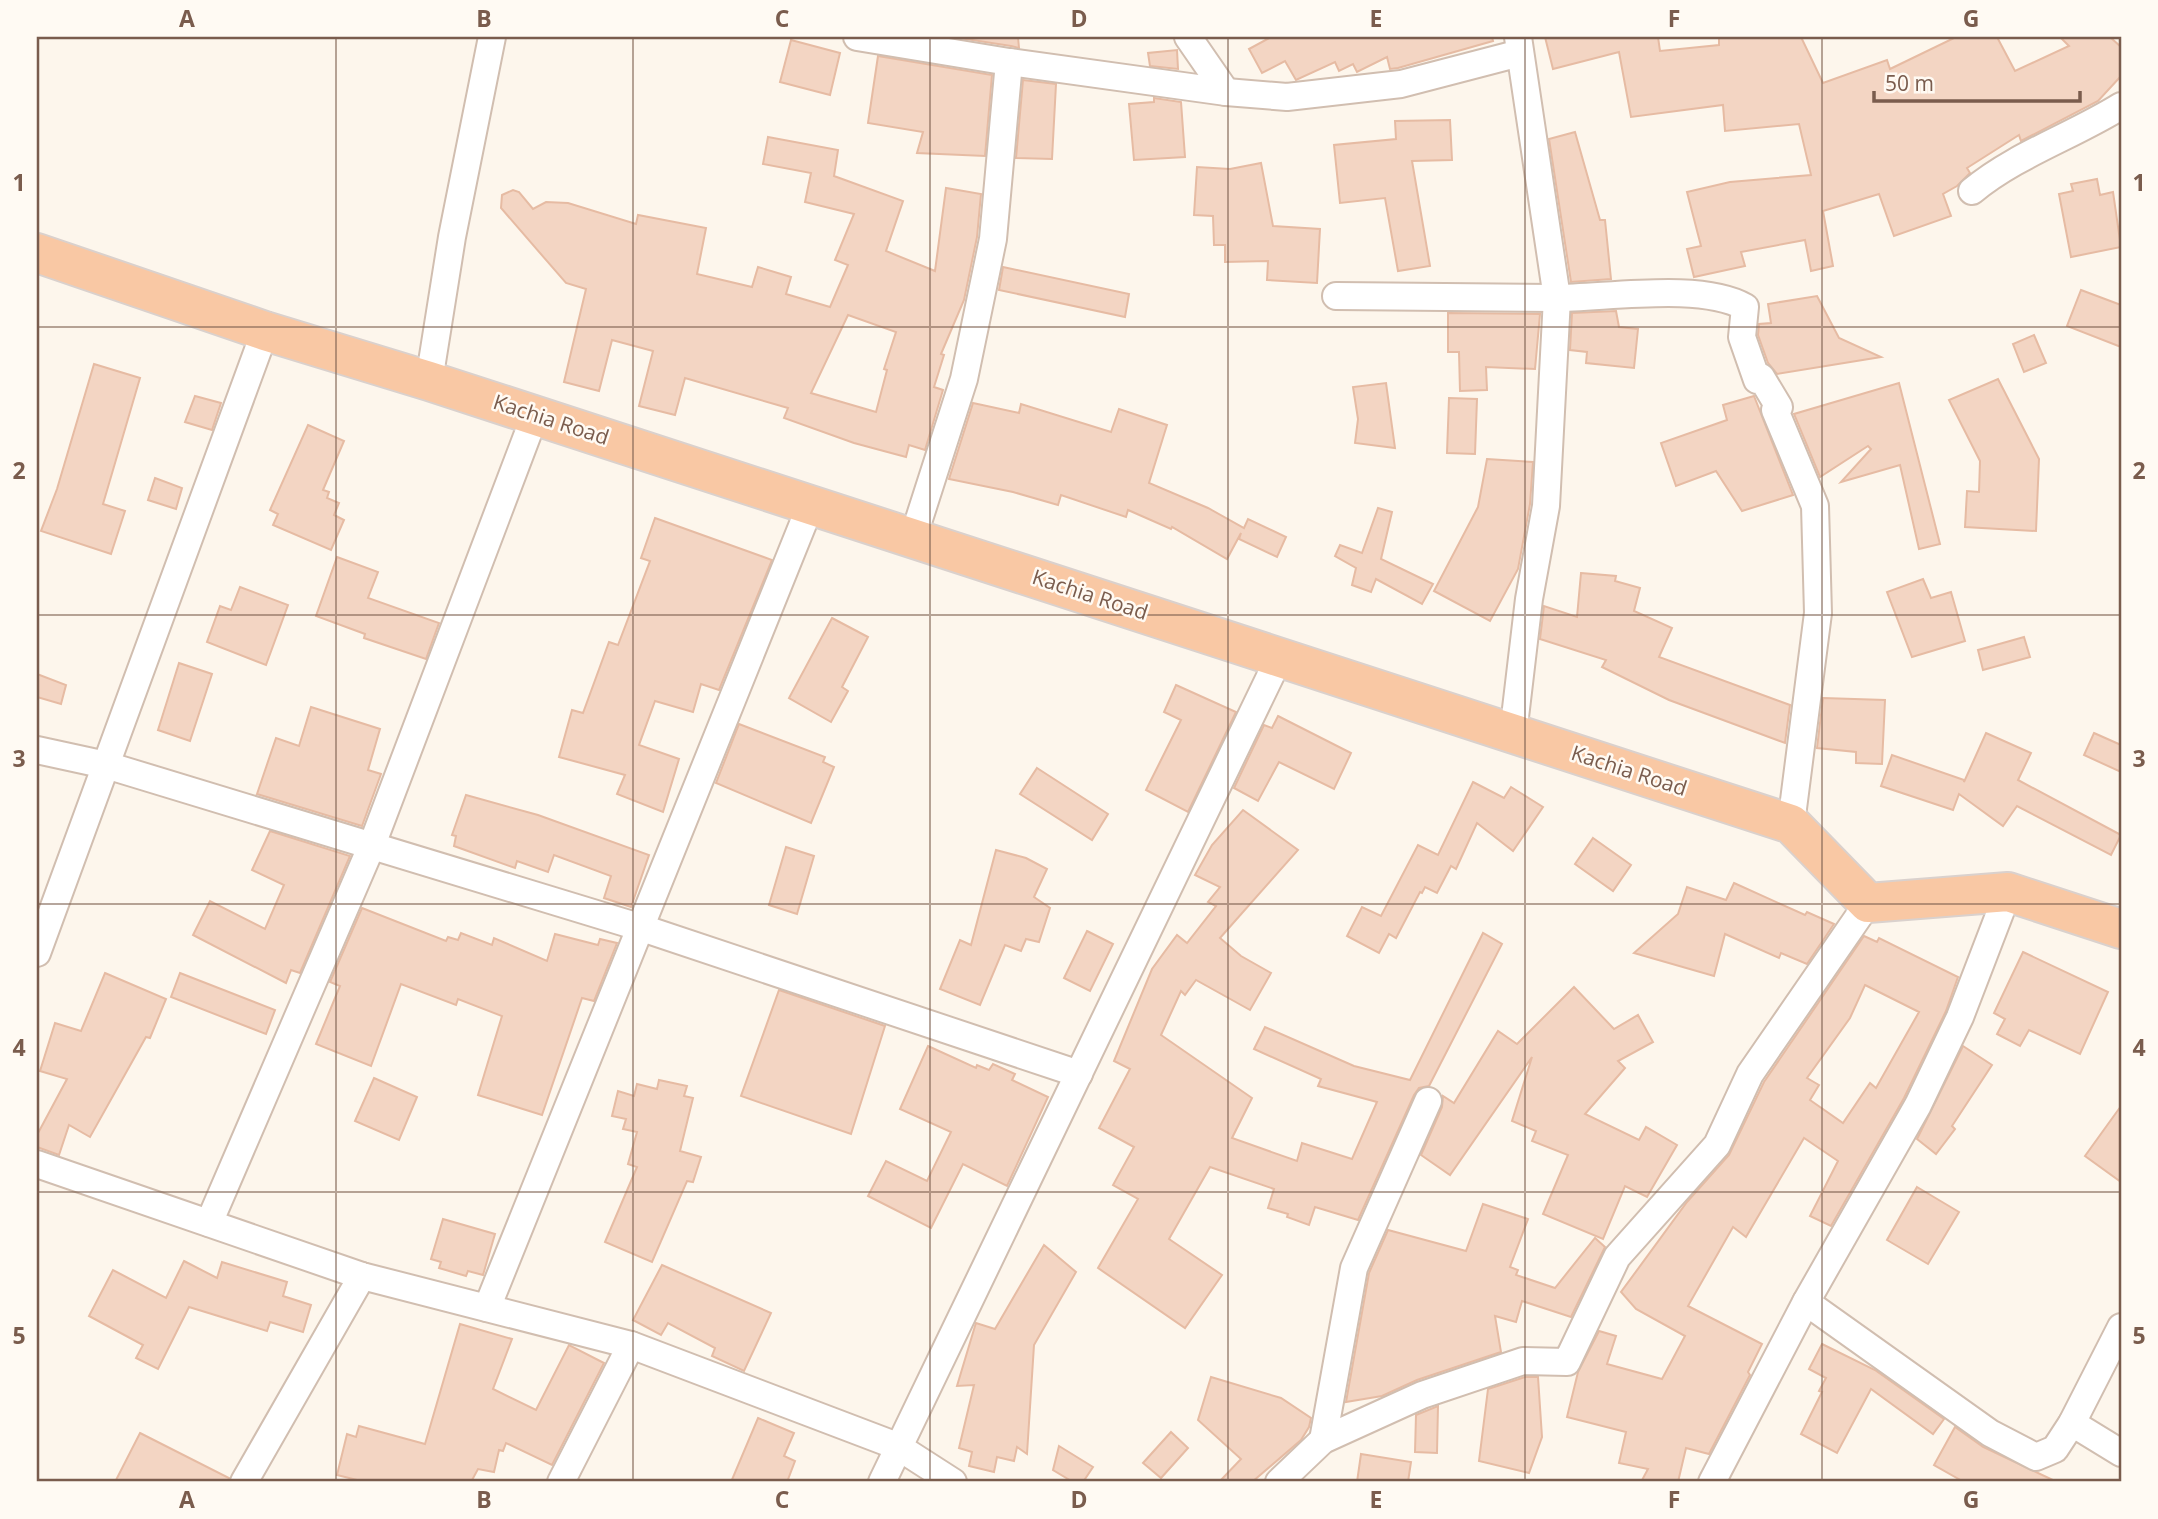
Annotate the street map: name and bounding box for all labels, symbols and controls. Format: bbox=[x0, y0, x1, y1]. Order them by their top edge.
text: A bbox=[179, 2, 195, 34]
text: B bbox=[476, 2, 492, 34]
text: C bbox=[775, 2, 789, 34]
text: D bbox=[1070, 2, 1088, 34]
text: E bbox=[1370, 2, 1382, 34]
text: F bbox=[1668, 2, 1680, 34]
text: G bbox=[1963, 2, 1979, 34]
scale bar bbox=[1874, 60, 2081, 104]
text: 50 m bbox=[1885, 69, 1934, 97]
text: 1 bbox=[12, 166, 26, 198]
text: 1 bbox=[2132, 166, 2146, 198]
street label: Kachia Road bbox=[490, 387, 613, 451]
text: 2 bbox=[12, 454, 26, 486]
text: 2 bbox=[2132, 454, 2146, 486]
street label: Kachia Road bbox=[1029, 562, 1152, 626]
street label: Kachia Road bbox=[1568, 738, 1691, 802]
text: 3 bbox=[12, 742, 26, 774]
text: 3 bbox=[2132, 742, 2146, 774]
text: 4 bbox=[12, 1031, 26, 1063]
text: 4 bbox=[2132, 1031, 2146, 1063]
text: 5 bbox=[12, 1319, 26, 1351]
text: 5 bbox=[2132, 1319, 2146, 1351]
text: A bbox=[179, 1483, 195, 1515]
text: B bbox=[476, 1483, 492, 1515]
text: C bbox=[775, 1483, 789, 1515]
text: D bbox=[1070, 1483, 1088, 1515]
text: E bbox=[1370, 1483, 1382, 1515]
text: F bbox=[1668, 1483, 1680, 1515]
text: G bbox=[1963, 1483, 1979, 1515]

